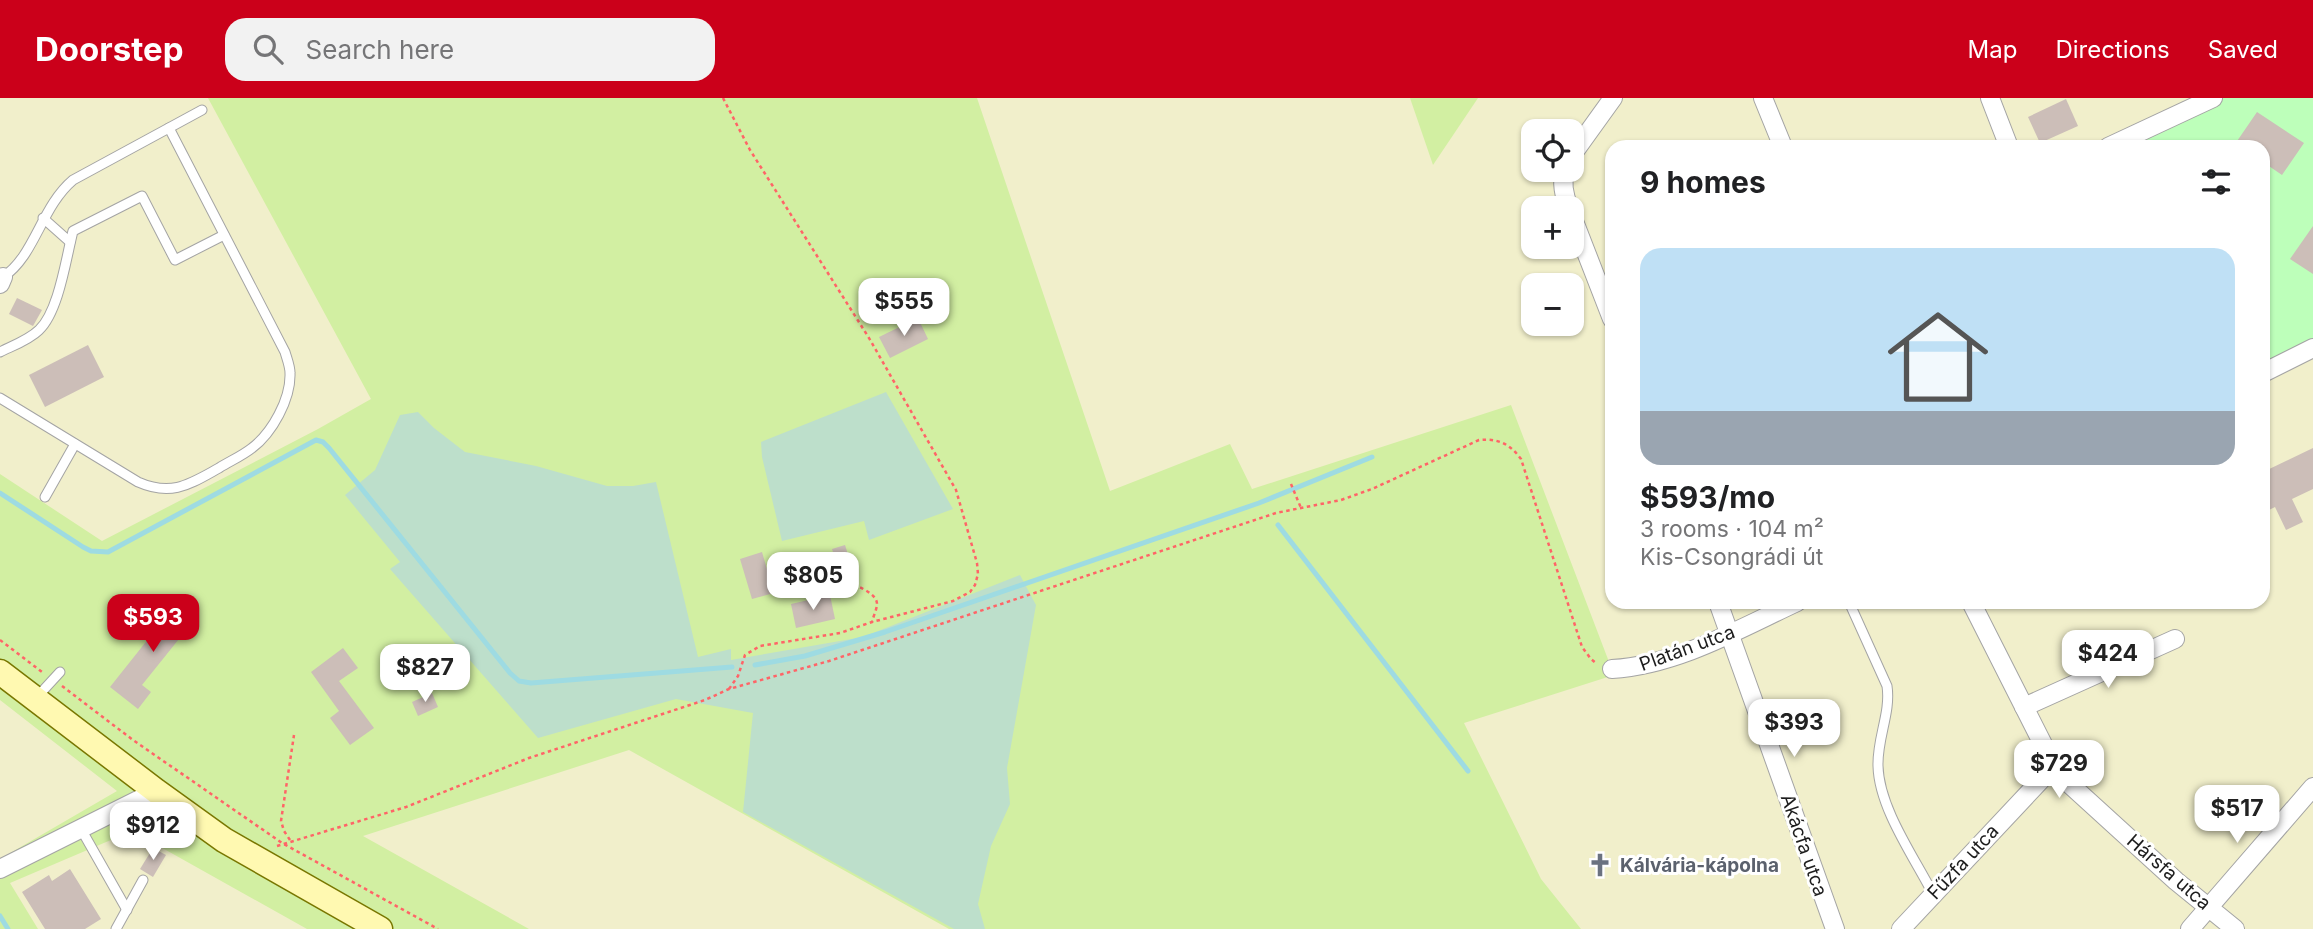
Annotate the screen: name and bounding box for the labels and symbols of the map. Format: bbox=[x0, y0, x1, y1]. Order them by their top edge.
pin: $555 bbox=[863, 278, 945, 338]
pin: $805 bbox=[772, 552, 854, 612]
pin: $593 bbox=[112, 594, 194, 654]
street label: Platán utca bbox=[1636, 620, 1738, 676]
pin: $424 bbox=[2067, 630, 2149, 690]
pin: $827 bbox=[384, 644, 466, 704]
pin: $393 bbox=[1753, 700, 1835, 759]
pin: $729 bbox=[2018, 740, 2100, 800]
pin: $517 bbox=[2196, 786, 2278, 845]
street label: Akácfa utca bbox=[1776, 791, 1832, 899]
pin: $912 bbox=[112, 802, 194, 862]
street label: Fűzfa utca bbox=[1923, 820, 2003, 904]
street label: Hársfa utca bbox=[2122, 829, 2216, 915]
church icon: Kálvária-kápolna bbox=[1586, 851, 1614, 879]
place label: Kálvária-kápolna bbox=[1620, 854, 1779, 877]

